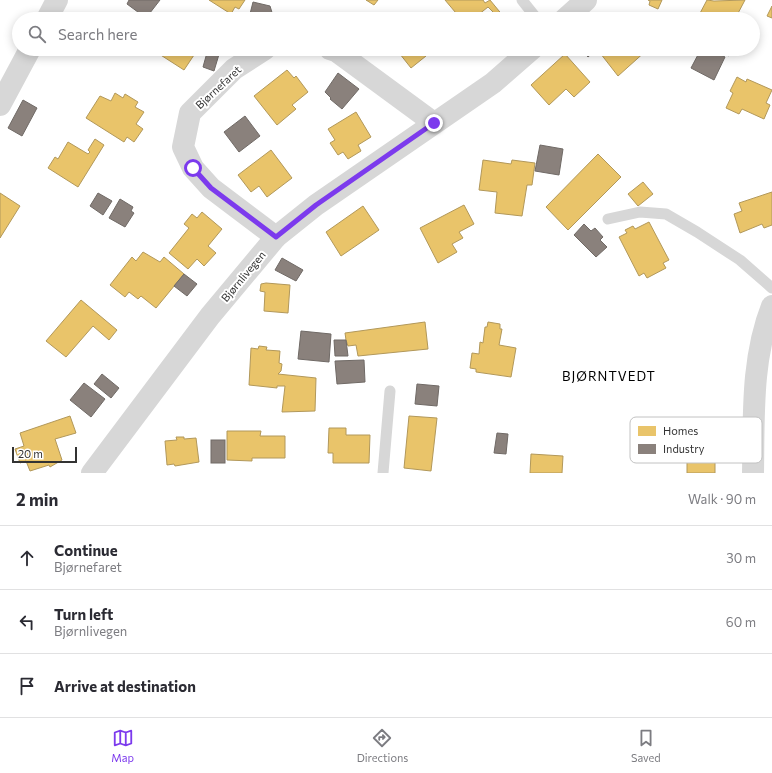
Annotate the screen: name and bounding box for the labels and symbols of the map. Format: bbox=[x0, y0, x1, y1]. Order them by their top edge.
street label: Bjørnefaret bbox=[193, 62, 244, 111]
route end bbox=[425, 114, 443, 132]
route start bbox=[184, 159, 202, 177]
street label: Bjørnlivegen bbox=[218, 248, 268, 304]
district label: BJØRNTVEDT bbox=[562, 368, 656, 384]
legend bbox=[630, 417, 762, 463]
text: Homes bbox=[663, 424, 698, 437]
text: Industry bbox=[663, 442, 705, 455]
scale bar bbox=[12, 445, 77, 464]

